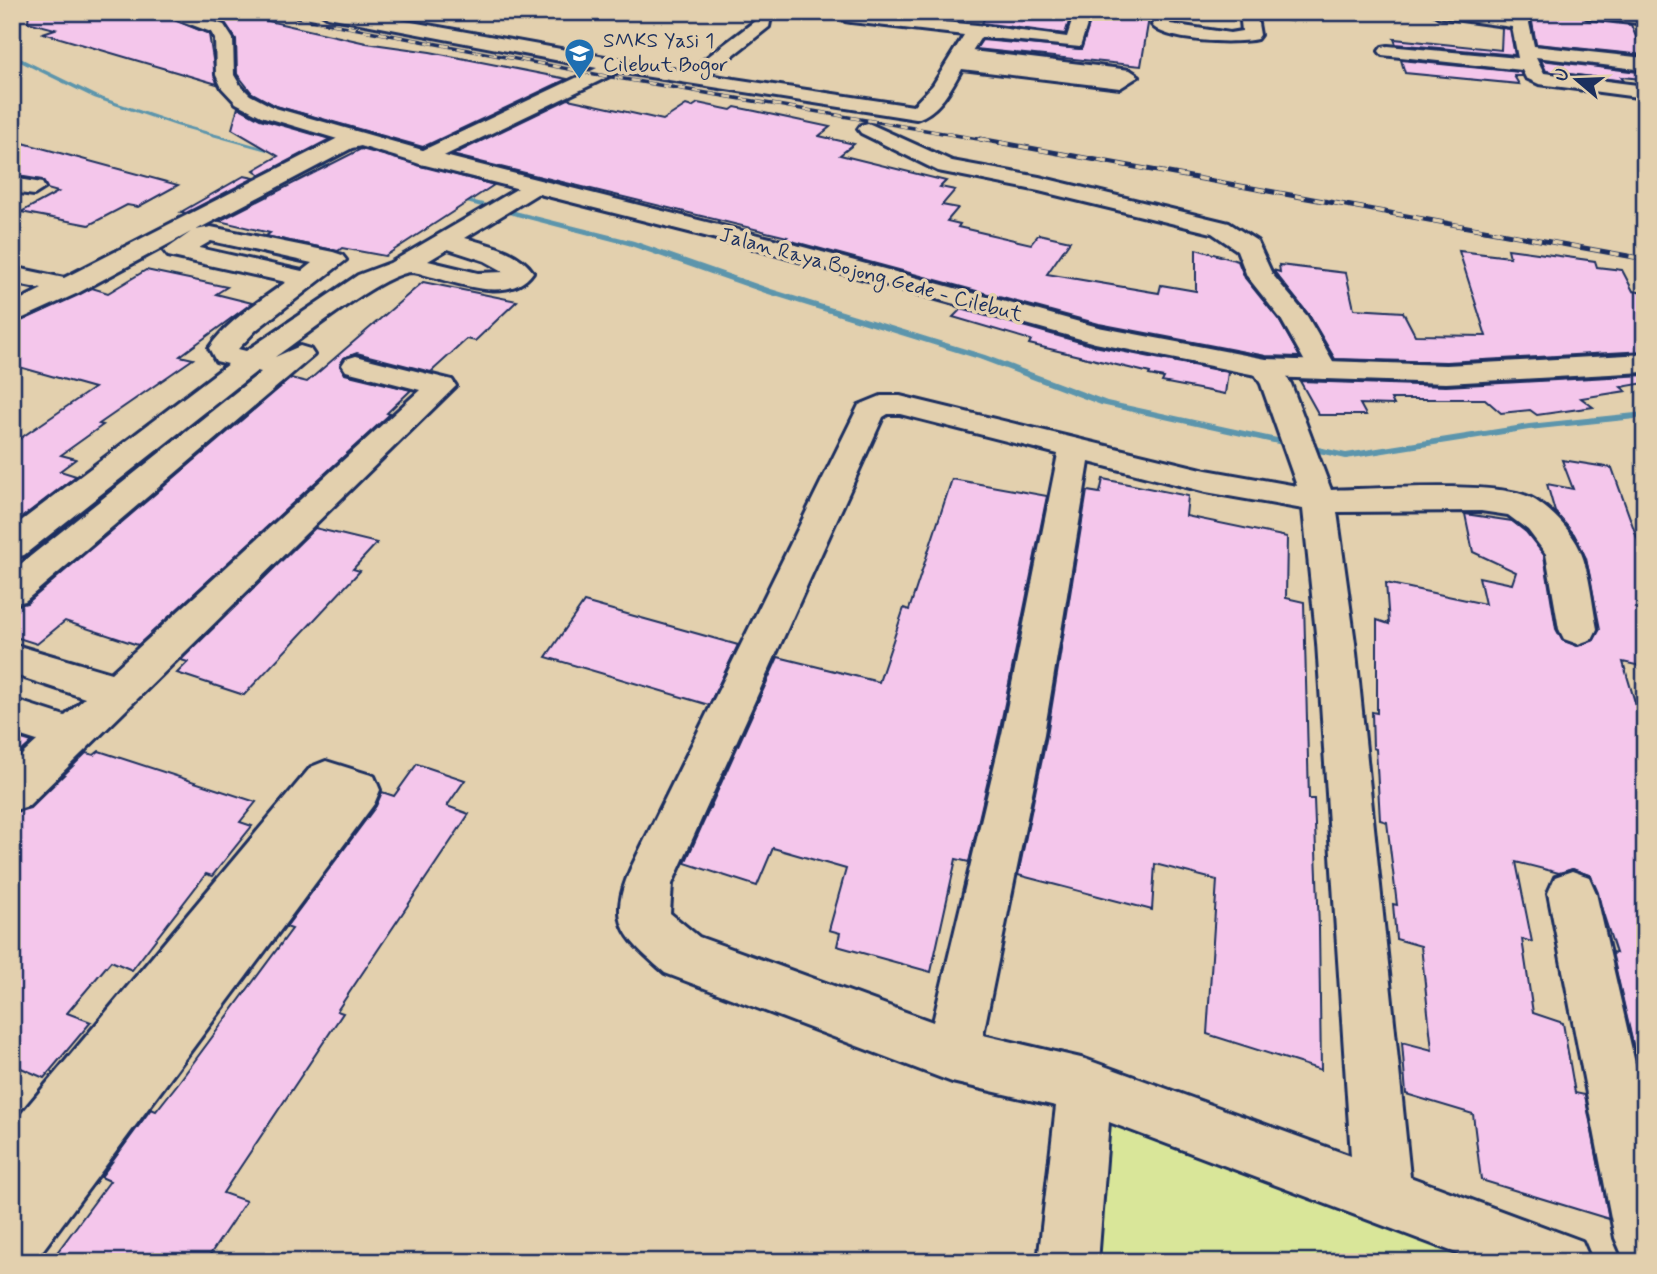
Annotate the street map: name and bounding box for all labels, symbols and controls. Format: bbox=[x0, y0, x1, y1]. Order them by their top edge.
place label: SMKS Yasi 1 Cilebut Bogor bbox=[603, 27, 728, 80]
school or university icon: SMKS Yasi 1 Cilebut Bogor bbox=[563, 36, 597, 80]
north arrow bbox=[1542, 46, 1612, 116]
text: U bbox=[1549, 65, 1576, 85]
street label: Jalan Raya Bojong Gede - Cilebut bbox=[716, 221, 1026, 330]

